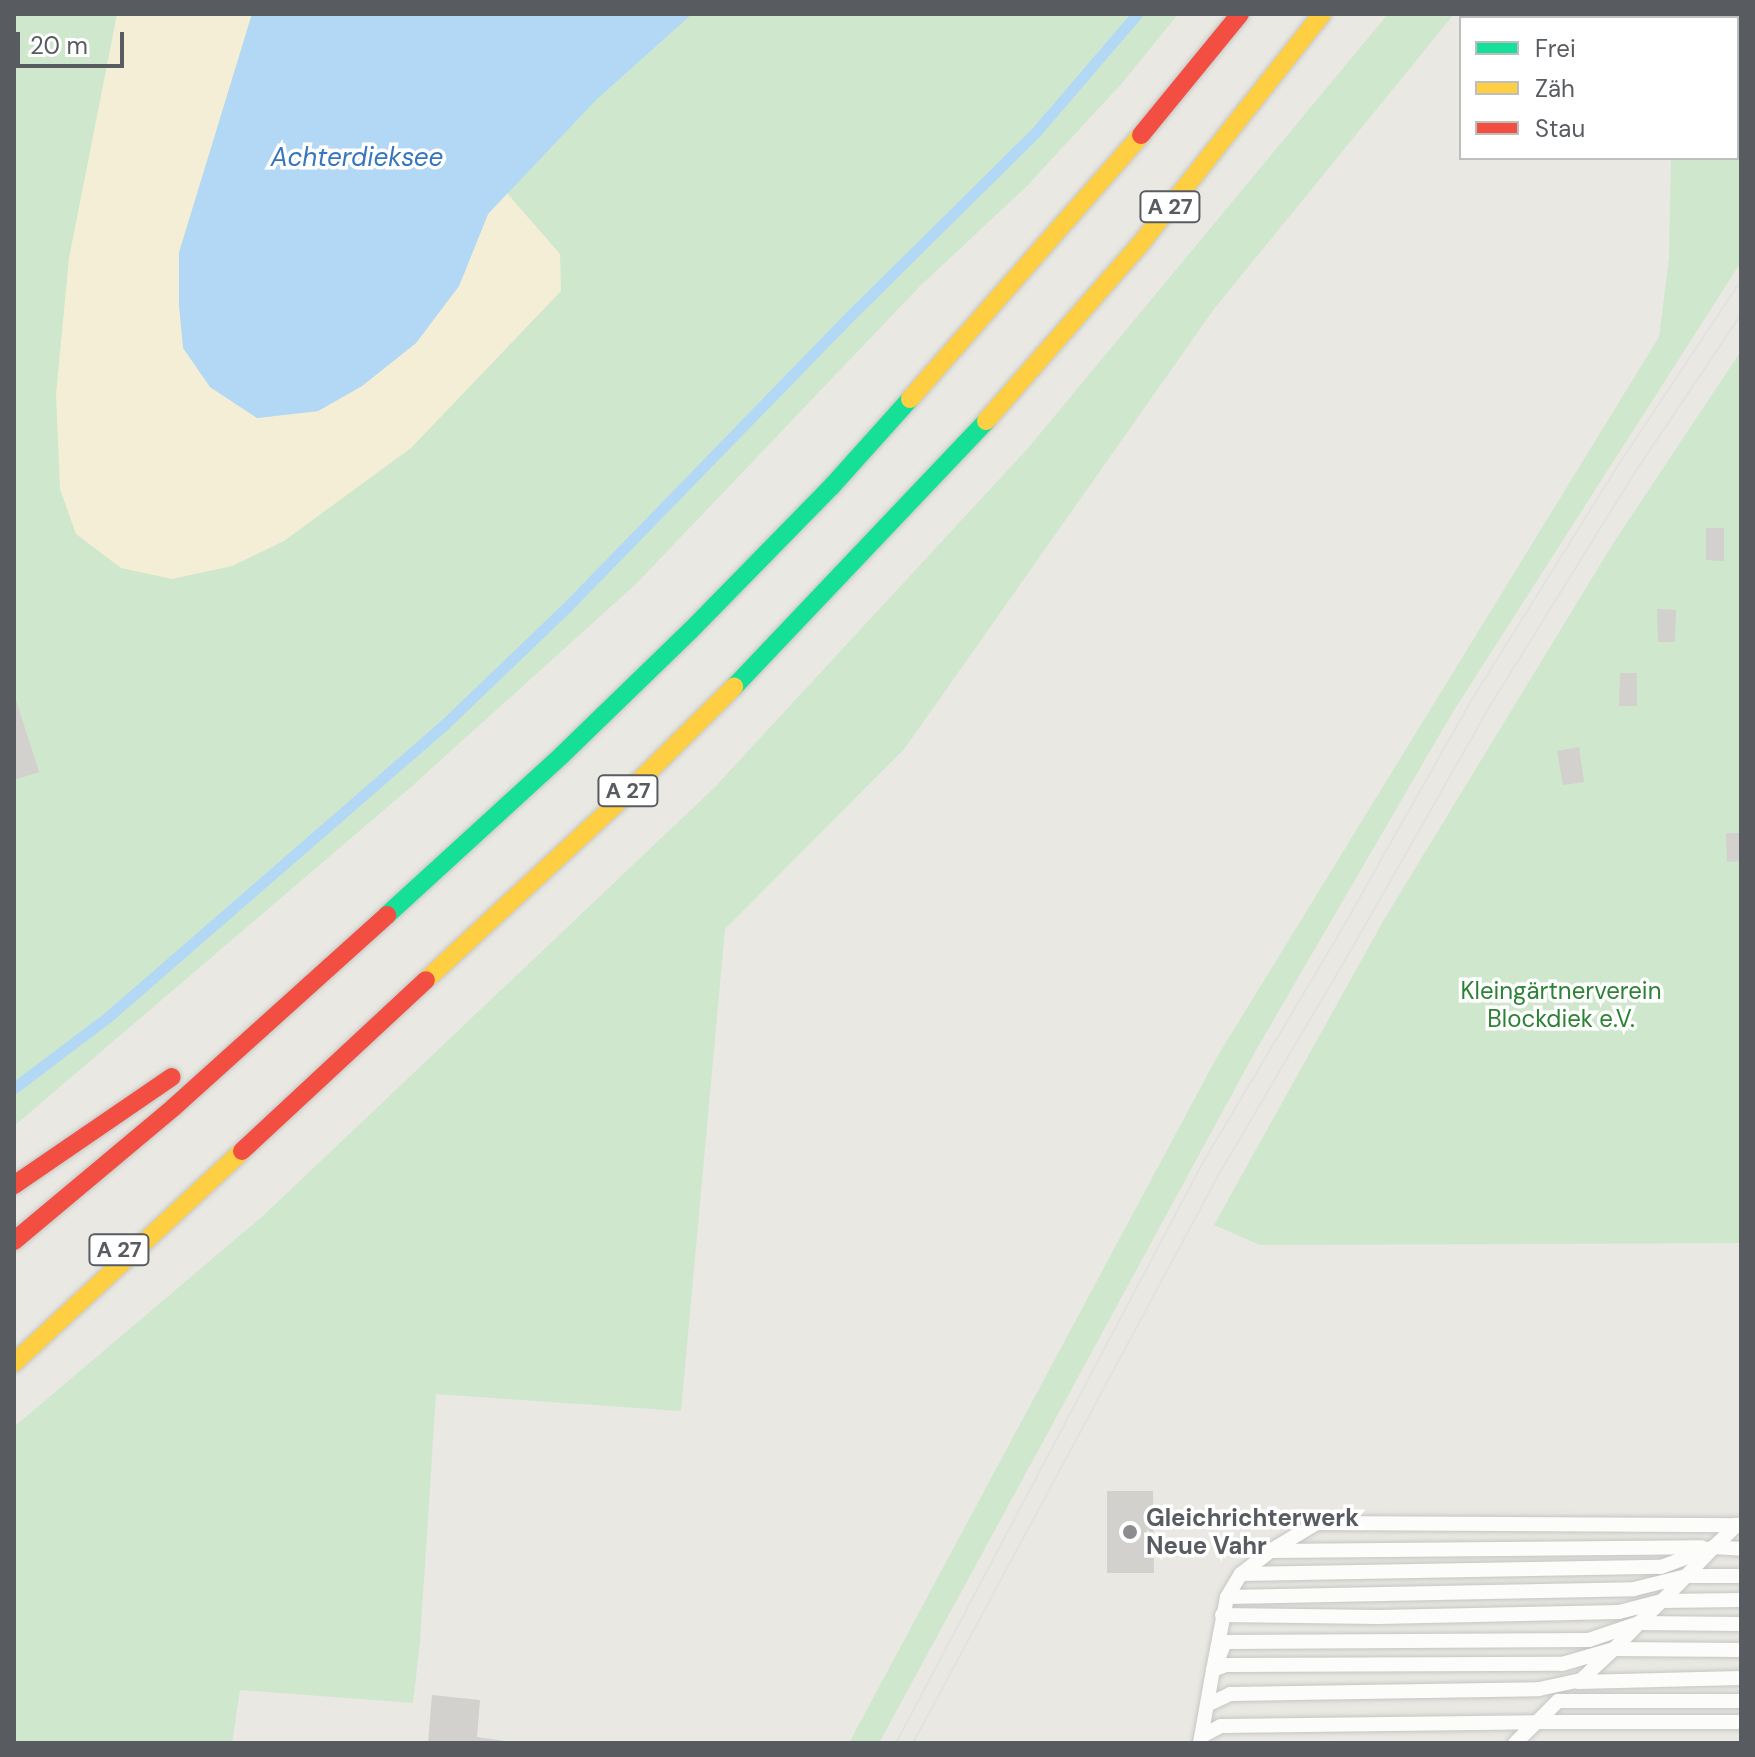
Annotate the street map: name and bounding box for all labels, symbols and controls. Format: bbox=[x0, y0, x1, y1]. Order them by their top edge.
scale bar bbox=[20, 16, 128, 66]
legend bbox=[1459, 16, 1739, 160]
text: 20 m bbox=[30, 30, 88, 61]
text: Frei bbox=[1535, 33, 1576, 64]
text: Zäh bbox=[1535, 73, 1575, 104]
text: Stau bbox=[1535, 113, 1585, 144]
water label: Achterdieksee bbox=[271, 142, 443, 174]
road number: A 27 bbox=[1138, 189, 1202, 225]
road number: A 27 bbox=[596, 773, 660, 809]
park label: Kleingärtnerverein Blockdiek e.V. bbox=[1461, 977, 1661, 1033]
road number: A 27 bbox=[87, 1232, 151, 1268]
place label: Gleichrichterwerk Neue Vahr bbox=[1146, 1504, 1359, 1560]
marker: Gleichrichterwerk Neue Vahr bbox=[1121, 1523, 1139, 1541]

